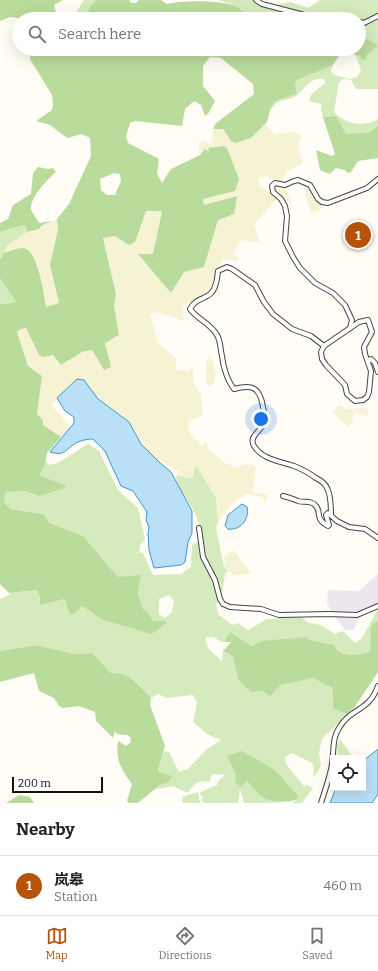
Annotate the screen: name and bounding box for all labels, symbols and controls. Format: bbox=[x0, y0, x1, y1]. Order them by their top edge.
search box bbox=[12, 12, 366, 56]
icon: search bbox=[26, 23, 48, 45]
text: Search here bbox=[58, 25, 141, 43]
pin: 1 bbox=[345, 220, 371, 250]
your location bbox=[251, 409, 271, 429]
map controls bbox=[330, 755, 366, 791]
button: locate bbox=[330, 755, 366, 791]
scale bar bbox=[12, 775, 103, 794]
text: 200 m bbox=[18, 777, 51, 790]
text: Nearby bbox=[16, 819, 75, 840]
text: 岚皋 bbox=[54, 871, 84, 889]
text: 1 bbox=[26, 878, 32, 893]
text: 460 m bbox=[323, 878, 362, 893]
text: Station bbox=[54, 889, 98, 904]
tab: Map bbox=[45, 925, 68, 962]
tab: Directions bbox=[159, 925, 211, 962]
tab: Saved bbox=[302, 925, 333, 962]

